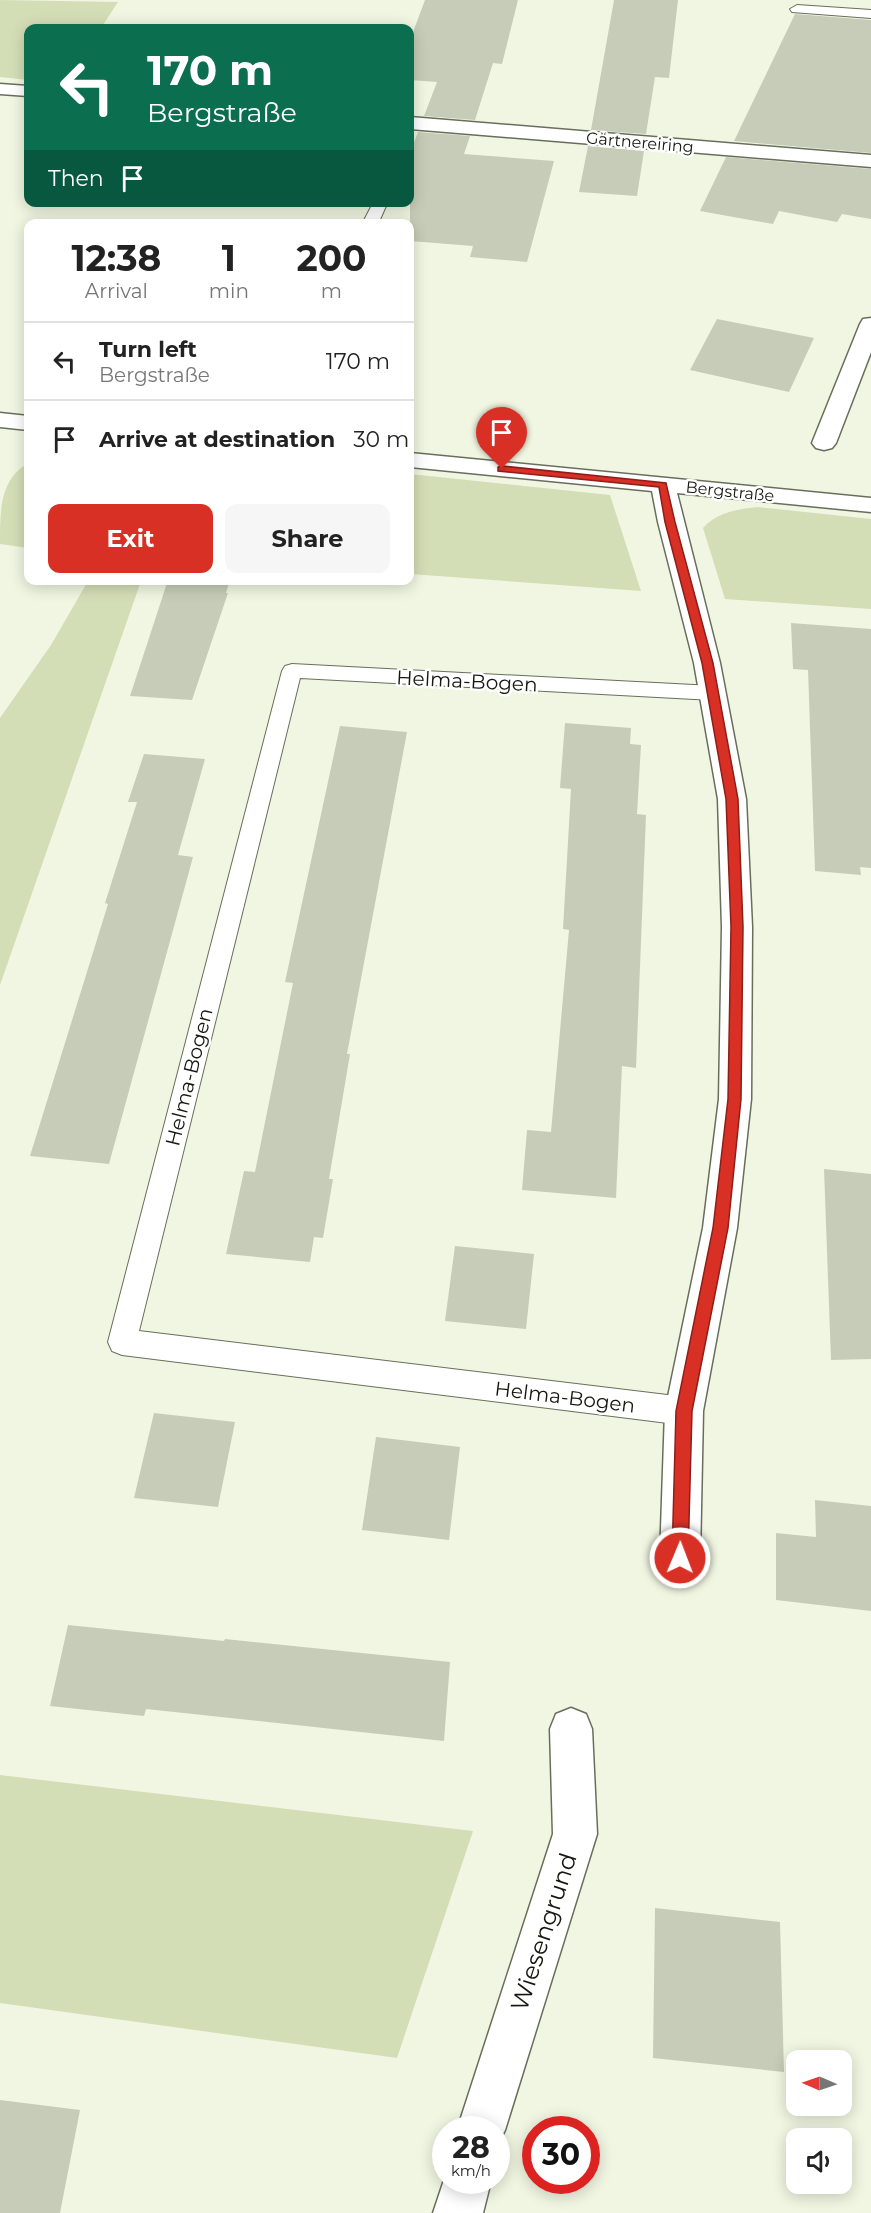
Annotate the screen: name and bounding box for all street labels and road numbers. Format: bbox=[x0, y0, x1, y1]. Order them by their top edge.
street label: Gärtnereiring bbox=[585, 128, 695, 157]
street label: Bergstraße bbox=[685, 477, 775, 506]
street label: Helma-Bogen bbox=[396, 665, 538, 697]
street label: Helma-Bogen bbox=[160, 1006, 218, 1148]
street label: Helma-Bogen bbox=[493, 1376, 637, 1418]
street label: Wiesengrund bbox=[504, 1849, 583, 2014]

